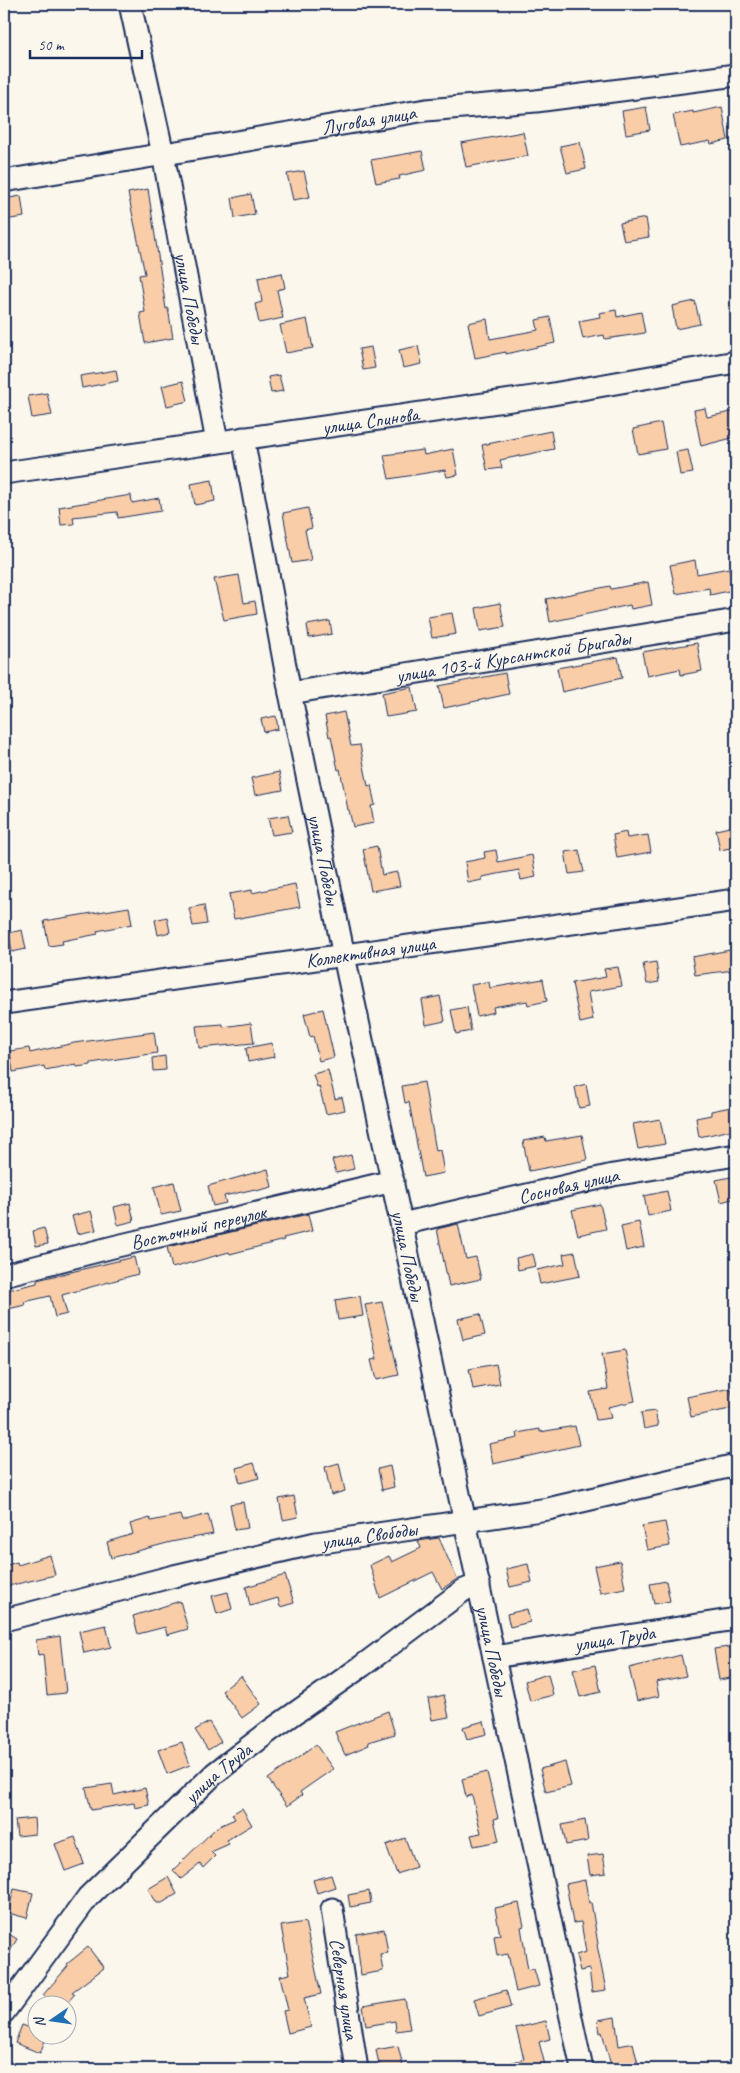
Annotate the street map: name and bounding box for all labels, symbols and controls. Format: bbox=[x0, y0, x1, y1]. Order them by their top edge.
scale bar bbox=[30, 28, 142, 60]
text: 50 m bbox=[38, 36, 65, 55]
street label: Луговая улица bbox=[320, 99, 419, 140]
street label: улица Победы bbox=[169, 249, 211, 347]
street label: улица Спинова bbox=[319, 401, 422, 440]
street label: улица 103-й Курсантской Бригады bbox=[393, 625, 633, 688]
street label: улица Победы bbox=[302, 810, 346, 908]
street label: Коллективная улица bbox=[304, 930, 439, 973]
street label: Сосновая улица bbox=[516, 1162, 622, 1209]
street label: Восточный переулок bbox=[128, 1199, 270, 1255]
street label: улица Победы bbox=[386, 1207, 430, 1305]
street label: улица Свободы bbox=[319, 1516, 420, 1555]
street label: улица Победы bbox=[470, 1602, 515, 1700]
street label: улица Труда bbox=[571, 1619, 659, 1657]
street label: улица Труда bbox=[178, 1736, 258, 1810]
street label: Северная улица bbox=[324, 1937, 365, 2043]
north arrow bbox=[28, 1996, 78, 2046]
text: N bbox=[30, 2014, 49, 2029]

